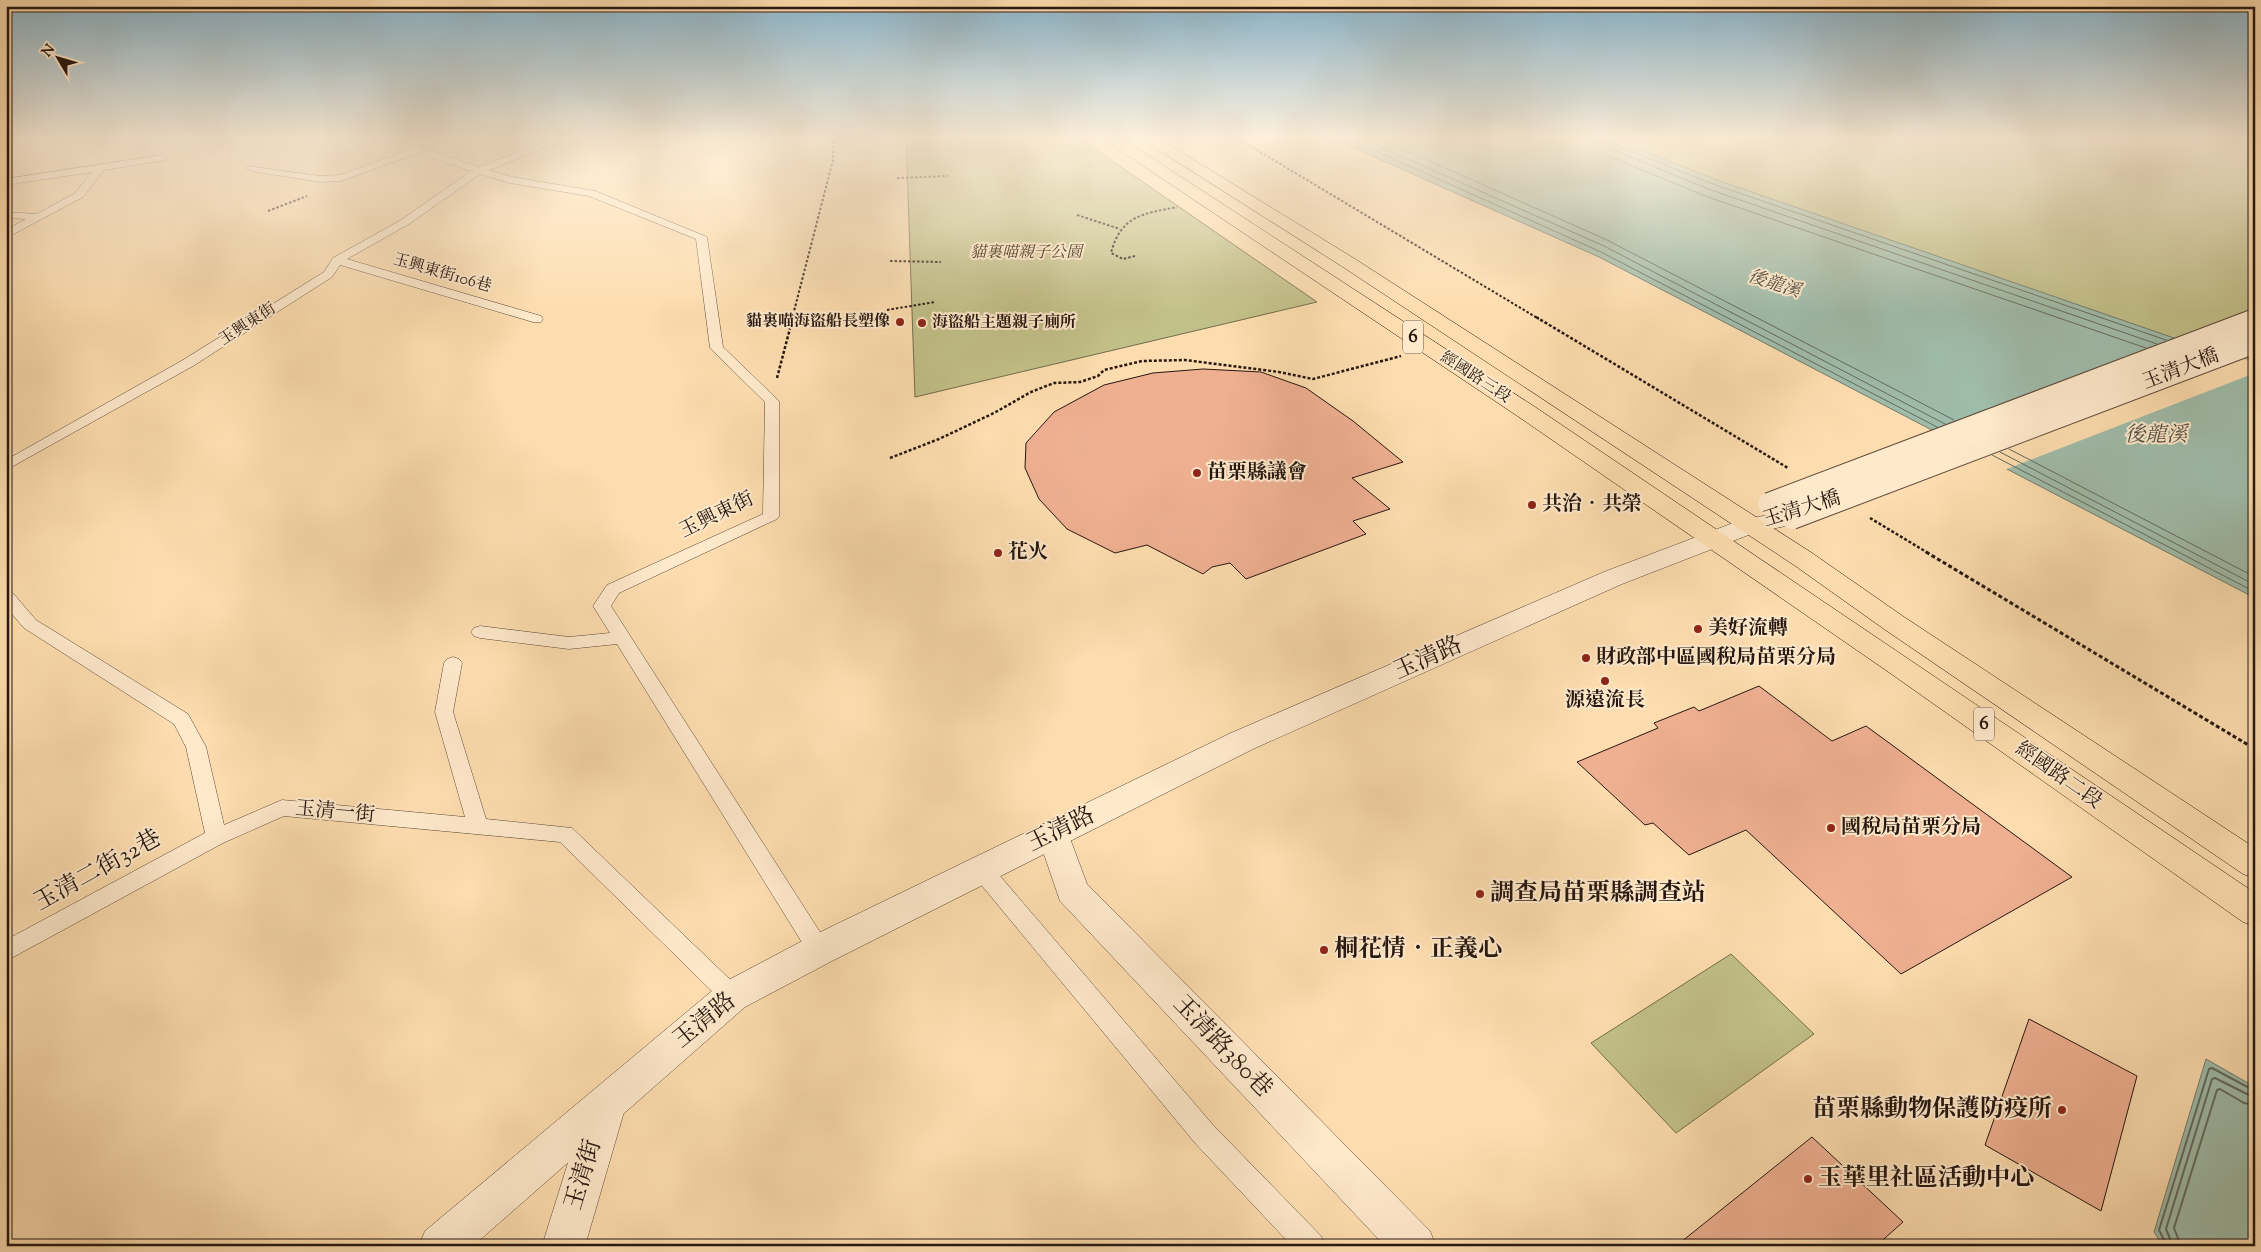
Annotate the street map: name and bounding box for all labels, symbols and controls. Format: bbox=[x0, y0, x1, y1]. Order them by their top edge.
north arrow bbox=[32, 32, 82, 82]
text: N bbox=[38, 41, 61, 62]
park label: 貓裏喵親子公園 bbox=[970, 242, 1085, 265]
street label: 玉興東街106巷 bbox=[390, 249, 494, 299]
water label: 後龍溪 bbox=[1744, 264, 1806, 306]
street label: 玉興東街 bbox=[215, 298, 281, 352]
place label: 貓裏喵海盜船長塑像 bbox=[746, 311, 890, 334]
place label: 海盜船主題親子廁所 bbox=[932, 312, 1076, 335]
marker: 貓裏喵海盜船長塑像 bbox=[894, 316, 906, 328]
marker: 海盜船主題親子廁所 bbox=[916, 317, 928, 329]
road number: 6 bbox=[1403, 321, 1423, 354]
street label: 玉清大橋 bbox=[2138, 342, 2224, 398]
street label: 經國路三段 bbox=[1435, 347, 1515, 409]
water label: 後龍溪 bbox=[2125, 421, 2189, 451]
place label: 苗栗縣議會 bbox=[1207, 459, 1307, 488]
marker: 苗栗縣議會 bbox=[1191, 467, 1203, 479]
street label: 玉清大橋 bbox=[1760, 484, 1844, 536]
street label: 玉興東街 bbox=[675, 485, 759, 547]
place label: 共治‧共榮 bbox=[1542, 491, 1642, 520]
marker: 共治‧共榮 bbox=[1526, 499, 1538, 511]
place label: 花火 bbox=[1008, 539, 1048, 568]
marker: 花火 bbox=[992, 547, 1004, 559]
place label: 美好流轉 bbox=[1708, 615, 1788, 644]
marker: 美好流轉 bbox=[1692, 623, 1704, 635]
street label: 玉清路 bbox=[1388, 629, 1468, 689]
place label: 財政部中區國稅局苗栗分局 bbox=[1596, 644, 1836, 673]
marker: 財政部中區國稅局苗栗分局 bbox=[1580, 652, 1592, 664]
marker: 源遠流長 bbox=[1599, 675, 1611, 687]
place label: 源遠流長 bbox=[1565, 687, 1645, 716]
road number: 6 bbox=[1974, 708, 1994, 741]
street label: 經國路二段 bbox=[2009, 735, 2107, 817]
street label: 玉清一街 bbox=[294, 795, 376, 831]
street label: 玉清路 bbox=[1021, 799, 1101, 861]
place label: 國稅局苗栗分局 bbox=[1841, 814, 1981, 843]
street label: 玉清二街32巷 bbox=[28, 822, 168, 920]
marker: 國稅局苗栗分局 bbox=[1825, 822, 1837, 834]
place label: 調查局苗栗縣調查站 bbox=[1490, 877, 1706, 911]
marker: 調查局苗栗縣調查站 bbox=[1474, 888, 1486, 900]
place label: 桐花情．正義心 bbox=[1334, 933, 1502, 967]
marker: 桐花情．正義心 bbox=[1318, 944, 1330, 956]
street label: 玉清路 bbox=[666, 985, 744, 1057]
street label: 玉清路380巷 bbox=[1164, 988, 1280, 1106]
place label: 苗栗縣動物保護防疫所 bbox=[1812, 1093, 2052, 1127]
marker: 苗栗縣動物保護防疫所 bbox=[2056, 1104, 2068, 1116]
street label: 玉清街 bbox=[557, 1136, 611, 1214]
place label: 玉華里社區活動中心 bbox=[1818, 1162, 2034, 1196]
marker: 玉華里社區活動中心 bbox=[1802, 1173, 1814, 1185]

